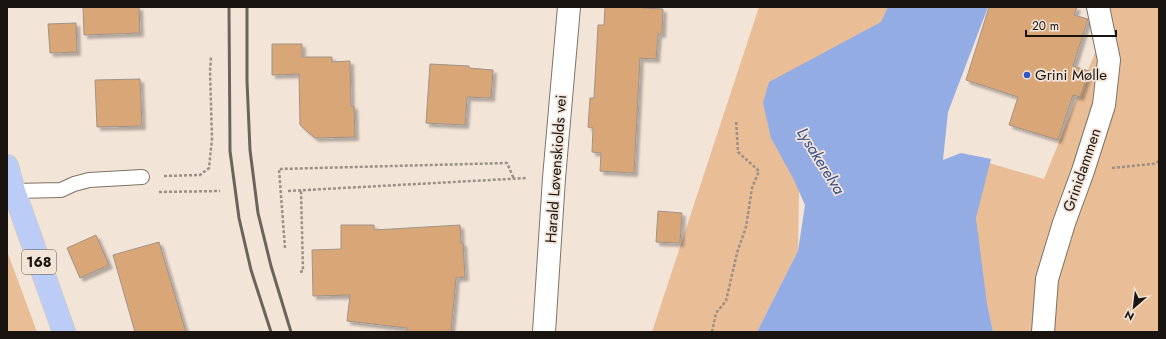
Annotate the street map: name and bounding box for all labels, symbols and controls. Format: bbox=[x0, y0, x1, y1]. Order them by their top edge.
scale bar bbox=[1026, 12, 1116, 38]
text: 20 m bbox=[1032, 17, 1059, 35]
place label: Grini Mølle bbox=[1035, 64, 1107, 86]
marker: Grini Mølle bbox=[1022, 70, 1032, 80]
street label: Harald Løvenskiolds vei bbox=[540, 94, 572, 244]
water label: Lysakerelva bbox=[791, 123, 851, 199]
street label: Grinidammen bbox=[1057, 125, 1107, 215]
road number: 168 bbox=[22, 250, 56, 274]
north arrow bbox=[1114, 287, 1154, 327]
text: N bbox=[1122, 307, 1137, 325]

